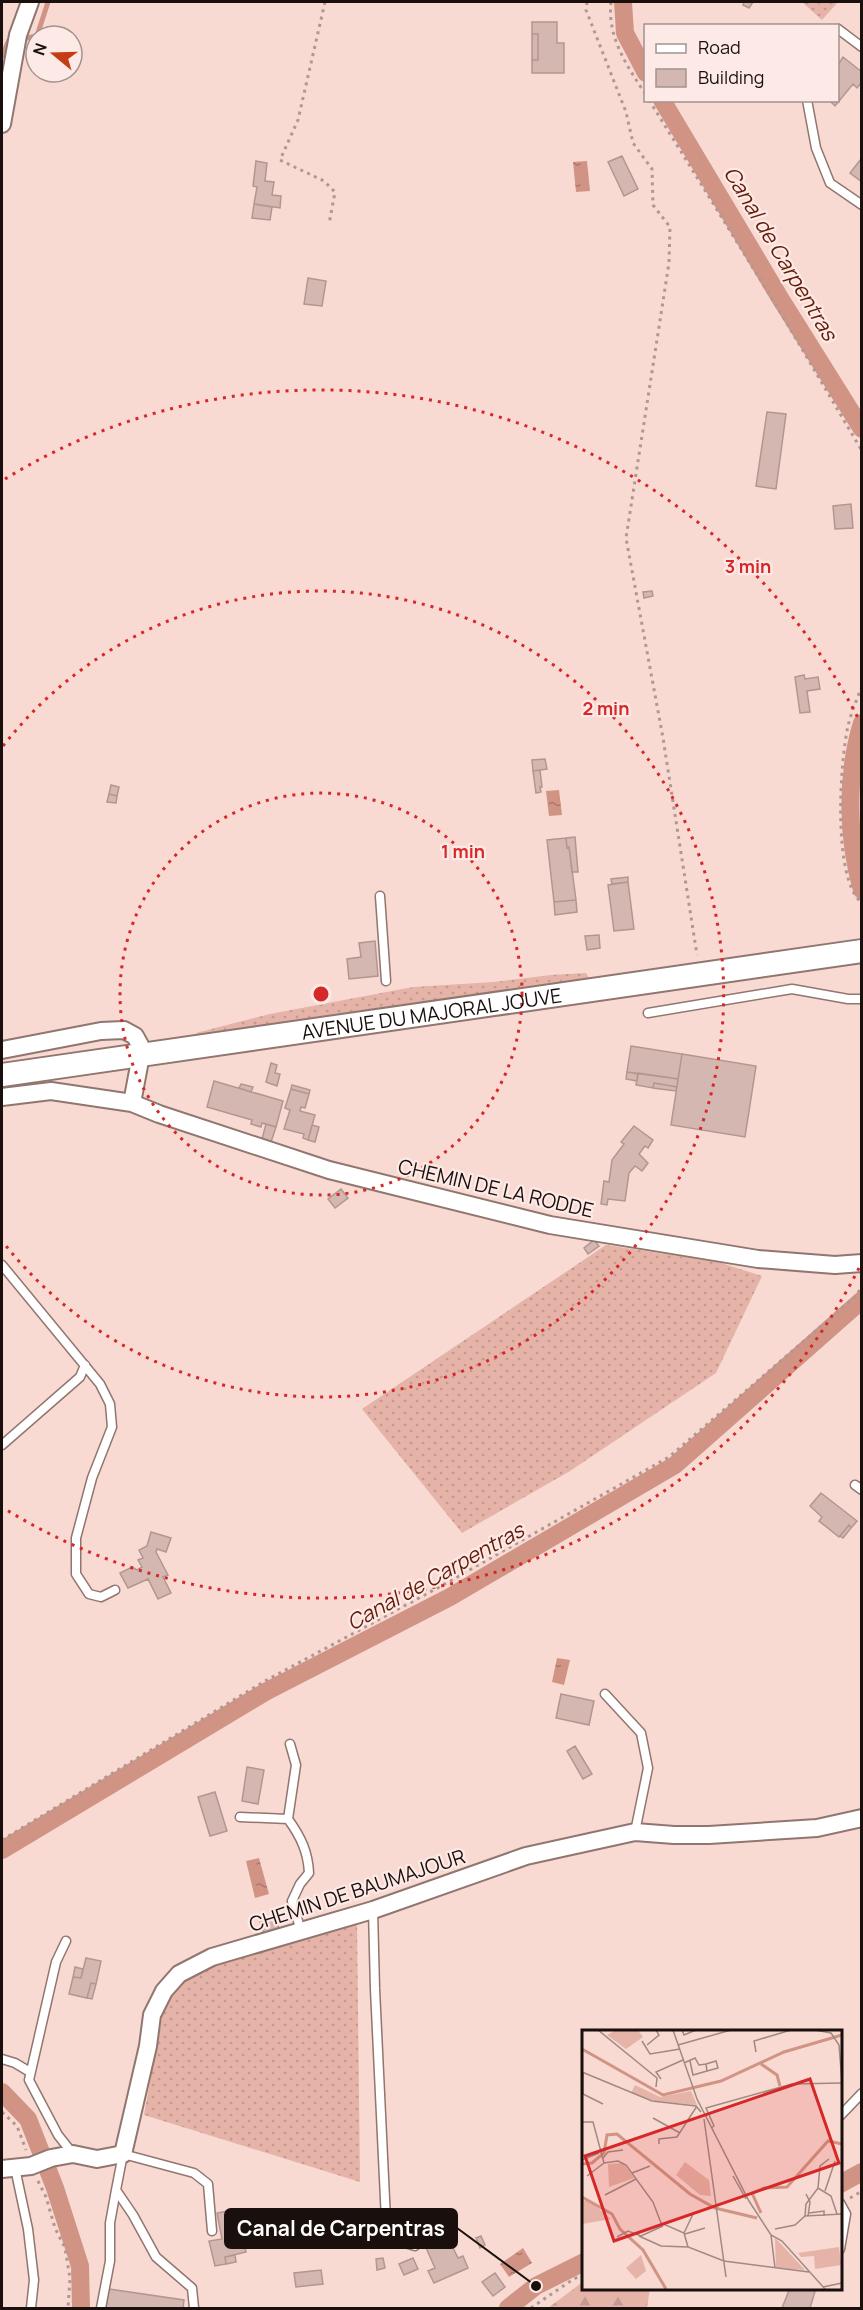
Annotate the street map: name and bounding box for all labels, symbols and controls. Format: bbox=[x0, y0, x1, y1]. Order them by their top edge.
north arrow bbox=[24, 24, 84, 84]
legend bbox=[644, 24, 839, 102]
text: Road bbox=[698, 35, 741, 59]
text: N bbox=[28, 40, 52, 58]
text: Building bbox=[698, 65, 764, 89]
water label: Canal de Carpentras bbox=[718, 161, 845, 347]
text: 3 min bbox=[725, 554, 771, 578]
text: 2 min bbox=[583, 696, 629, 720]
text: 1 min bbox=[441, 839, 485, 863]
street label: AVENUE DU MAJORAL JOUVE bbox=[300, 981, 563, 1045]
centre of rings bbox=[311, 984, 331, 1004]
street label: CHEMIN DE LA RODDE bbox=[396, 1152, 596, 1224]
water label: Canal de Carpentras bbox=[342, 1515, 530, 1636]
street label: CHEMIN DE BAUMAJOUR bbox=[245, 1842, 469, 1938]
inset map bbox=[582, 2030, 842, 2289]
callout: Canal de Carpentras bbox=[225, 2209, 457, 2248]
text: Canal de Carpentras bbox=[237, 2214, 445, 2242]

